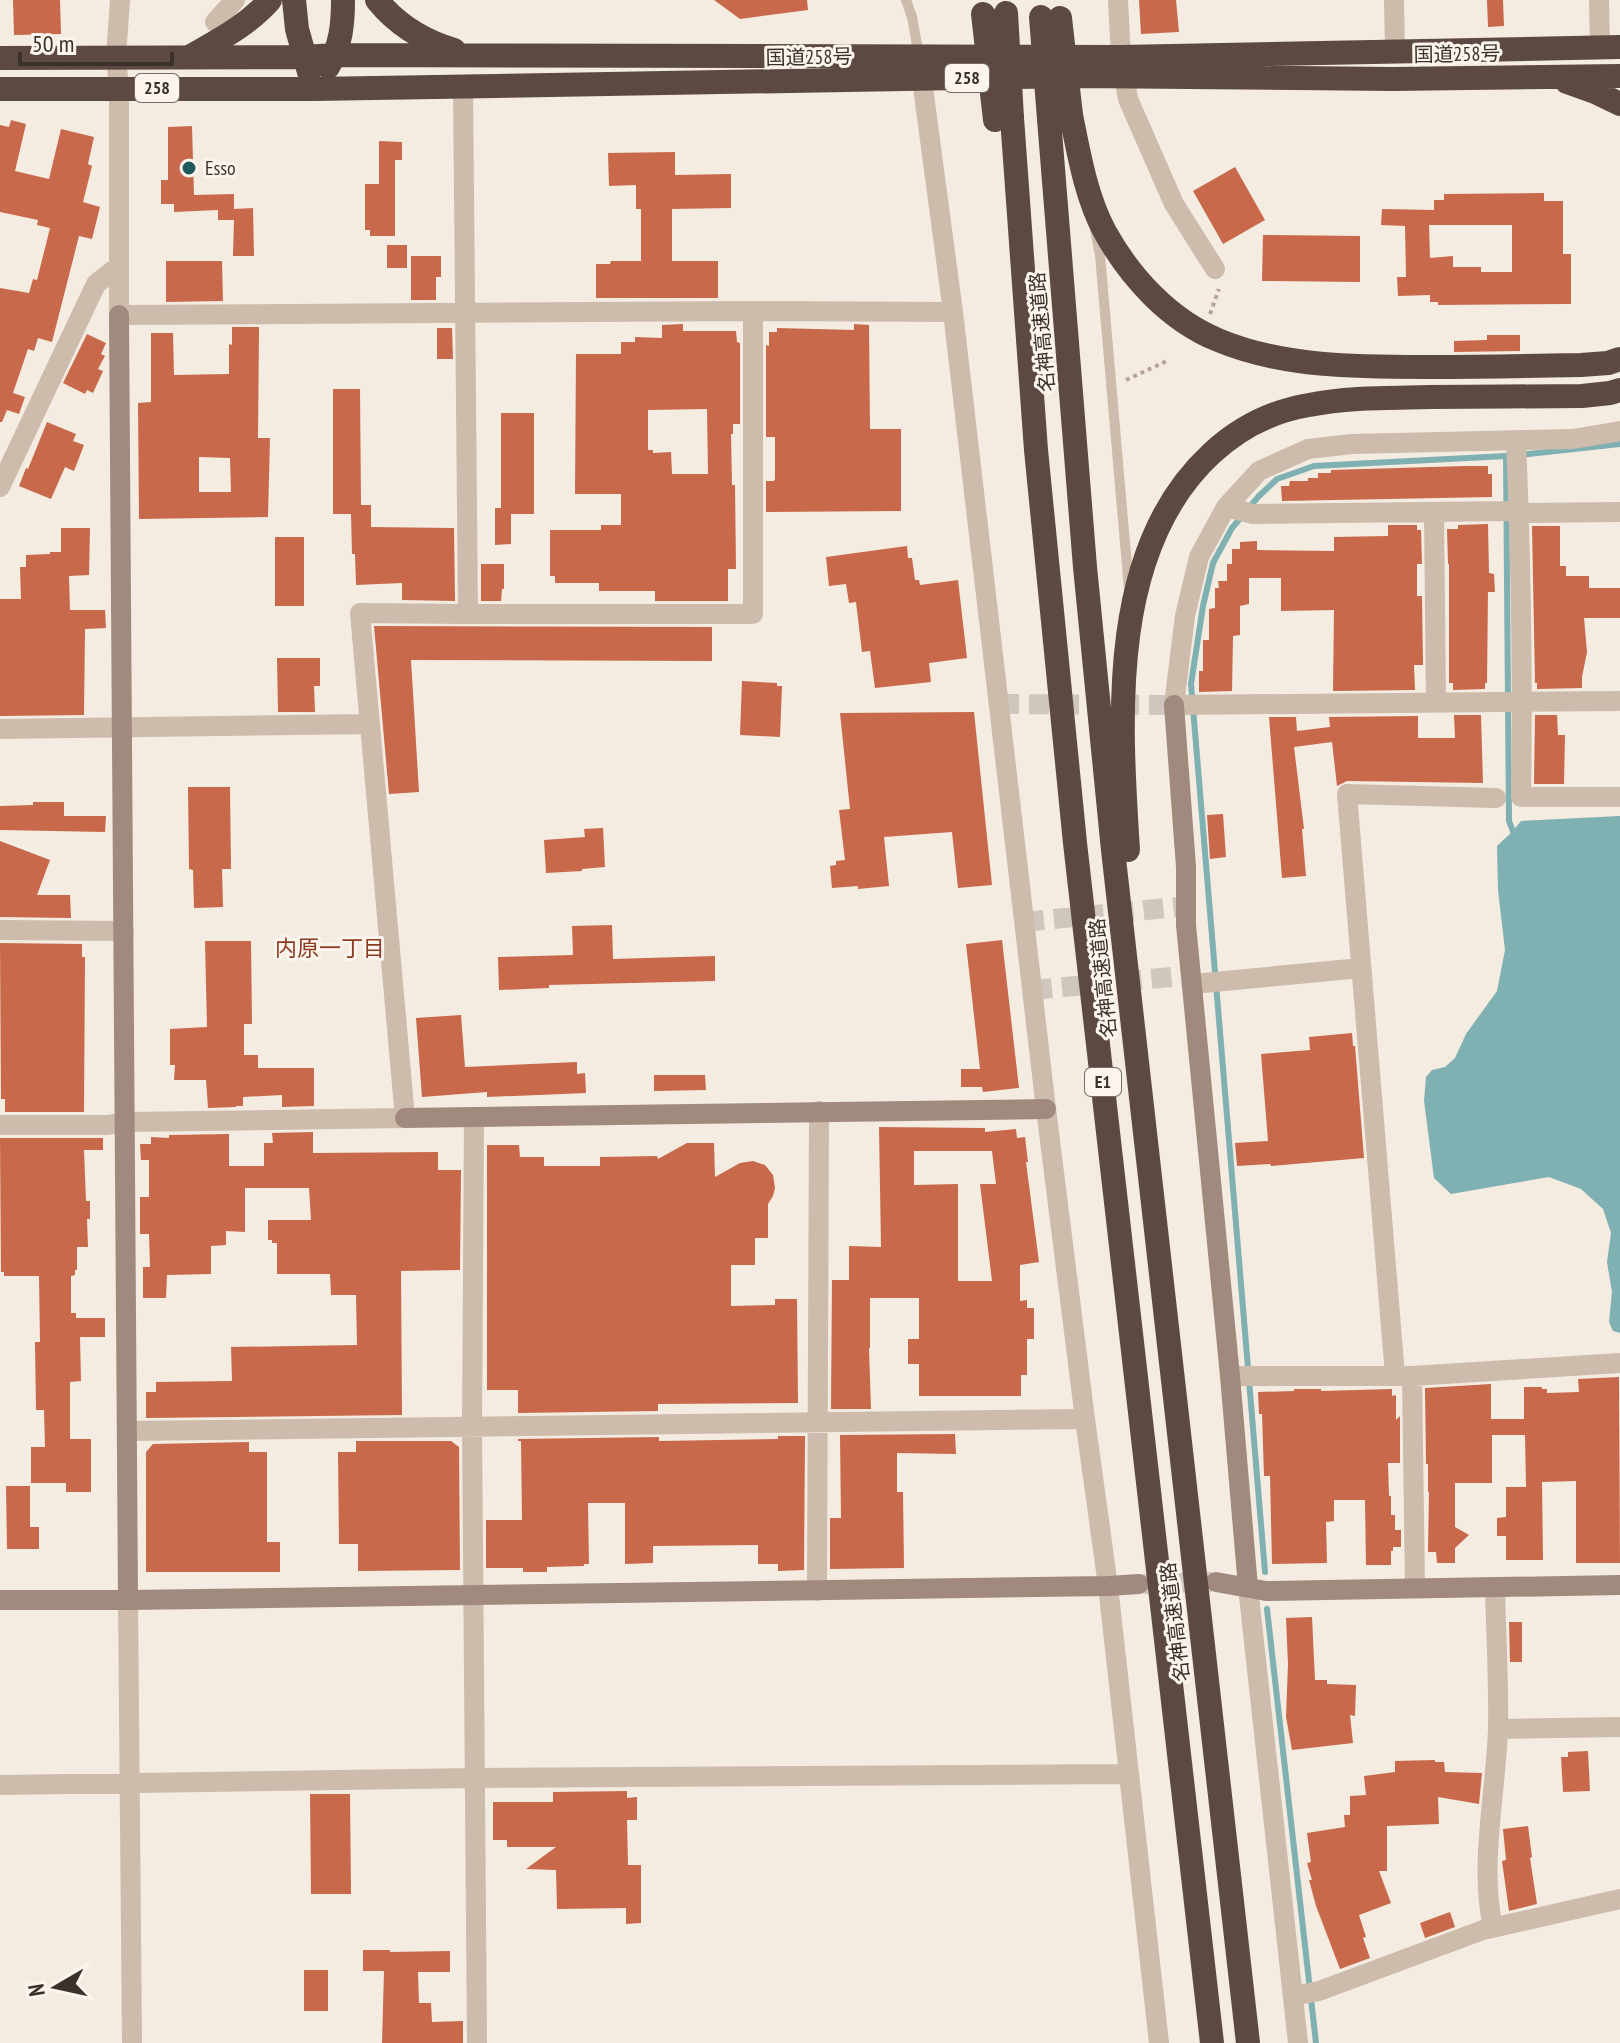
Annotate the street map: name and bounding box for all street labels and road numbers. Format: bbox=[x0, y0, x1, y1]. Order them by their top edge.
street label: 国道258号 bbox=[1413, 40, 1501, 68]
street label: 国道258号 bbox=[765, 43, 853, 71]
road number: 258 bbox=[945, 64, 989, 92]
road number: 258 bbox=[135, 74, 179, 102]
street label: 名神高速道路 bbox=[1024, 271, 1060, 393]
street label: 名神高速道路 bbox=[1084, 917, 1122, 1039]
road number: E1 bbox=[1085, 1068, 1121, 1096]
street label: 名神高速道路 bbox=[1155, 1561, 1195, 1683]

